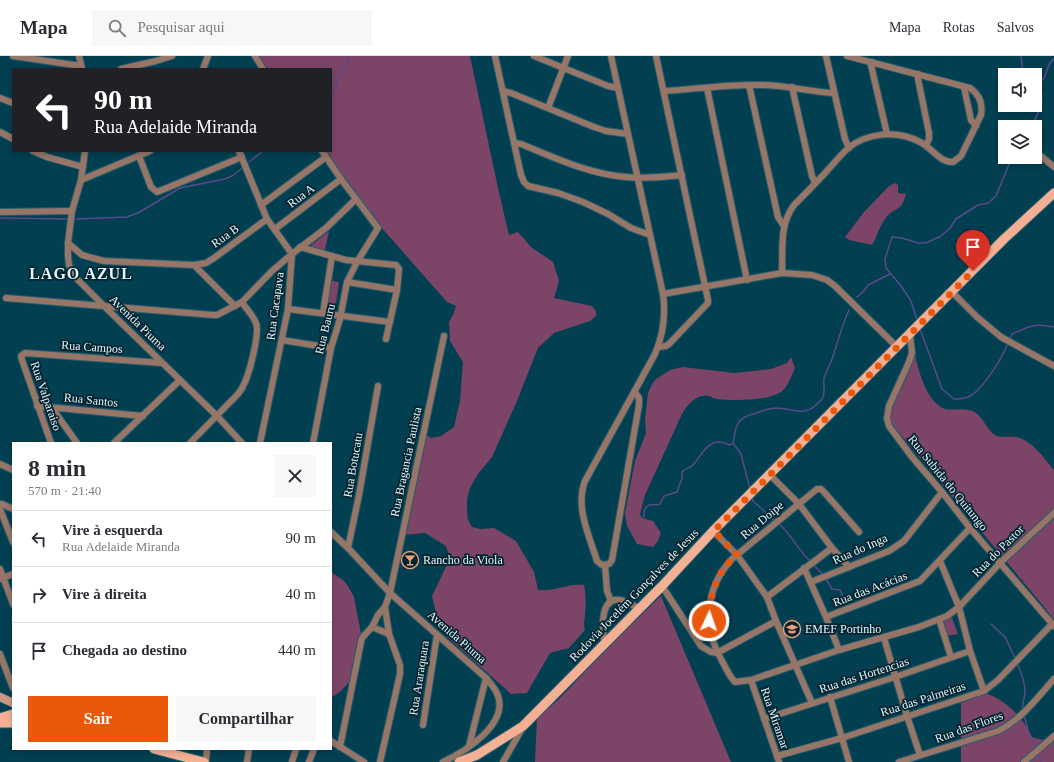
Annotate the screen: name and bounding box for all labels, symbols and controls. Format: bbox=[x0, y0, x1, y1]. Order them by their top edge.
search box bbox=[92, 10, 372, 46]
text: Mapa bbox=[20, 17, 68, 38]
icon: search bbox=[106, 17, 128, 39]
text: Pesquisar aqui bbox=[138, 19, 225, 35]
text: Mapa bbox=[889, 20, 921, 35]
text: Rotas bbox=[943, 20, 975, 35]
text: Salvos bbox=[997, 20, 1034, 35]
map controls bbox=[998, 68, 1042, 164]
button: sound bbox=[998, 68, 1042, 112]
icon: left bbox=[28, 84, 80, 136]
text: 90 m bbox=[94, 84, 152, 115]
text: Rua Adelaide Miranda bbox=[94, 117, 257, 137]
button: layers bbox=[998, 120, 1042, 164]
street label: Rua A bbox=[285, 181, 318, 211]
street label: Rua B bbox=[209, 221, 241, 251]
pin bbox=[956, 230, 990, 271]
icon: arrive bbox=[962, 236, 984, 258]
district label: LAGO AZUL bbox=[29, 265, 133, 282]
street label: Rua Cacapava bbox=[263, 270, 287, 341]
street label: Avenida Piuma bbox=[107, 292, 170, 354]
street label: Rua Bauru bbox=[312, 302, 338, 356]
street label: Rua Campos bbox=[61, 338, 124, 356]
street label: Rua Valparaiso bbox=[28, 359, 64, 433]
street label: Rua Santos bbox=[63, 390, 119, 410]
street label: Rua Bragancia Paulista bbox=[388, 405, 425, 518]
street label: Rua Botucatu bbox=[340, 431, 366, 499]
street label: Rua Subida do Quitungo bbox=[905, 432, 991, 534]
text: 8 min bbox=[28, 455, 86, 481]
button: close bbox=[274, 455, 316, 497]
text: 570 m · 21:40 bbox=[28, 483, 101, 498]
street label: Rua Doipe bbox=[738, 498, 786, 542]
text: Vire à esquerda bbox=[62, 522, 163, 538]
street label: Rua do Pastor bbox=[969, 522, 1027, 580]
street label: Rodovia Jocelém Gonçalves de Jesus bbox=[567, 525, 702, 664]
icon: left bbox=[28, 528, 50, 550]
text: 90 m bbox=[286, 530, 316, 546]
street label: Rua do Inga bbox=[830, 530, 890, 567]
text: Rua Adelaide Miranda bbox=[62, 539, 180, 554]
bar icon: Rancho da Viola bbox=[400, 550, 420, 570]
place label: Rancho da Viola bbox=[423, 553, 503, 567]
street label: Rua das Acácias bbox=[831, 568, 910, 610]
icon: right bbox=[28, 584, 50, 606]
text: Vire à direita bbox=[62, 586, 147, 602]
text: 40 m bbox=[286, 586, 316, 602]
position arrow bbox=[688, 600, 730, 642]
street label: Avenida Piuma bbox=[425, 608, 490, 667]
school or university icon: EMEF Portinho bbox=[782, 619, 802, 639]
place label: EMEF Portinho bbox=[805, 622, 881, 636]
street label: Rua Araraquara bbox=[406, 639, 432, 716]
icon: arrive bbox=[28, 640, 50, 662]
text: Chegada ao destino bbox=[62, 642, 187, 658]
text: 440 m bbox=[278, 642, 316, 658]
street label: Rua das Hortencias bbox=[817, 654, 911, 696]
street label: Rua das Palmeiras bbox=[879, 679, 968, 719]
street label: Rua Miramar bbox=[758, 685, 792, 751]
button: Sair bbox=[28, 696, 168, 742]
button: Compartilhar bbox=[176, 696, 316, 742]
street label: Rua das Flores bbox=[933, 708, 1005, 746]

